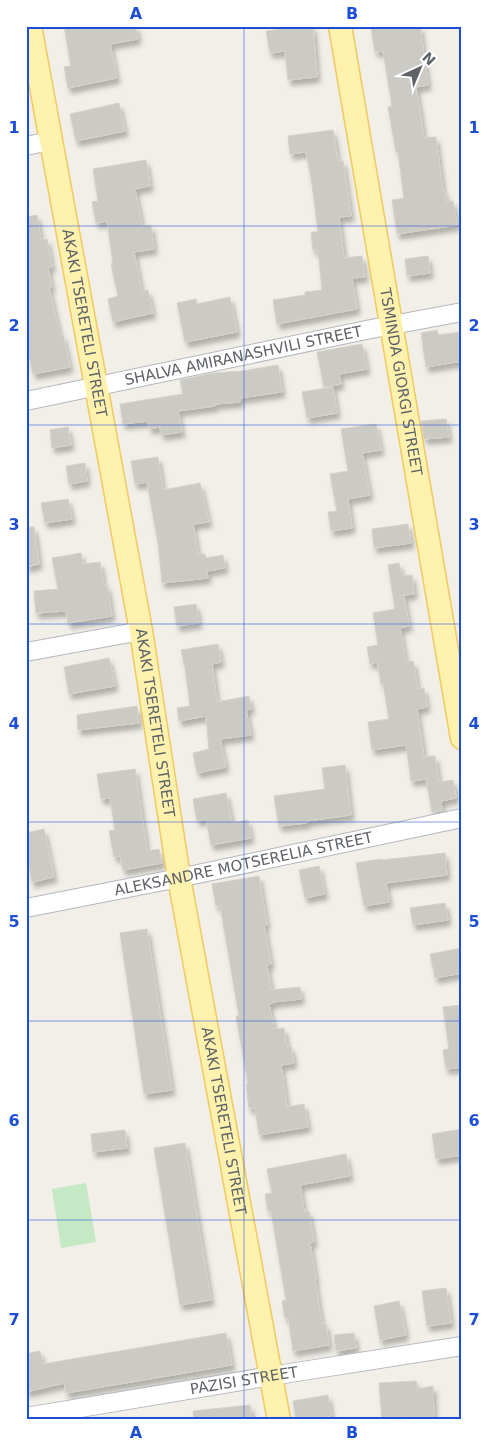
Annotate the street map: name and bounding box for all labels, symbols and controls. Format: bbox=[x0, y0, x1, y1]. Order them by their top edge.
text: A bbox=[130, 4, 143, 23]
text: B bbox=[346, 4, 358, 23]
north arrow bbox=[396, 42, 446, 92]
text: N bbox=[419, 49, 439, 68]
text: 1 bbox=[8, 118, 20, 137]
text: 1 bbox=[468, 118, 480, 137]
street label: AKAKI TSERETELI STREET bbox=[58, 228, 111, 419]
street label: TSMINDA GIORGI STREET bbox=[376, 286, 426, 478]
text: 2 bbox=[8, 316, 20, 335]
text: 2 bbox=[468, 316, 480, 335]
street label: SHALVA AMIRANASHVILI STREET bbox=[123, 322, 364, 389]
text: 3 bbox=[8, 515, 20, 534]
text: 3 bbox=[468, 515, 480, 534]
street label: AKAKI TSERETELI STREET bbox=[132, 627, 179, 819]
text: 4 bbox=[8, 714, 20, 733]
text: 4 bbox=[468, 714, 480, 733]
street label: ALEKSANDRE MOTSERELIA STREET bbox=[113, 828, 375, 899]
text: 5 bbox=[8, 912, 20, 931]
text: 5 bbox=[468, 912, 480, 931]
street label: AKAKI TSERETELI STREET bbox=[198, 1025, 250, 1217]
text: 6 bbox=[8, 1111, 20, 1130]
text: 6 bbox=[468, 1111, 480, 1130]
text: 7 bbox=[8, 1310, 20, 1329]
text: 7 bbox=[468, 1310, 480, 1329]
street label: PAZISI STREET bbox=[189, 1363, 300, 1398]
text: A bbox=[130, 1423, 143, 1442]
text: B bbox=[346, 1423, 358, 1442]

